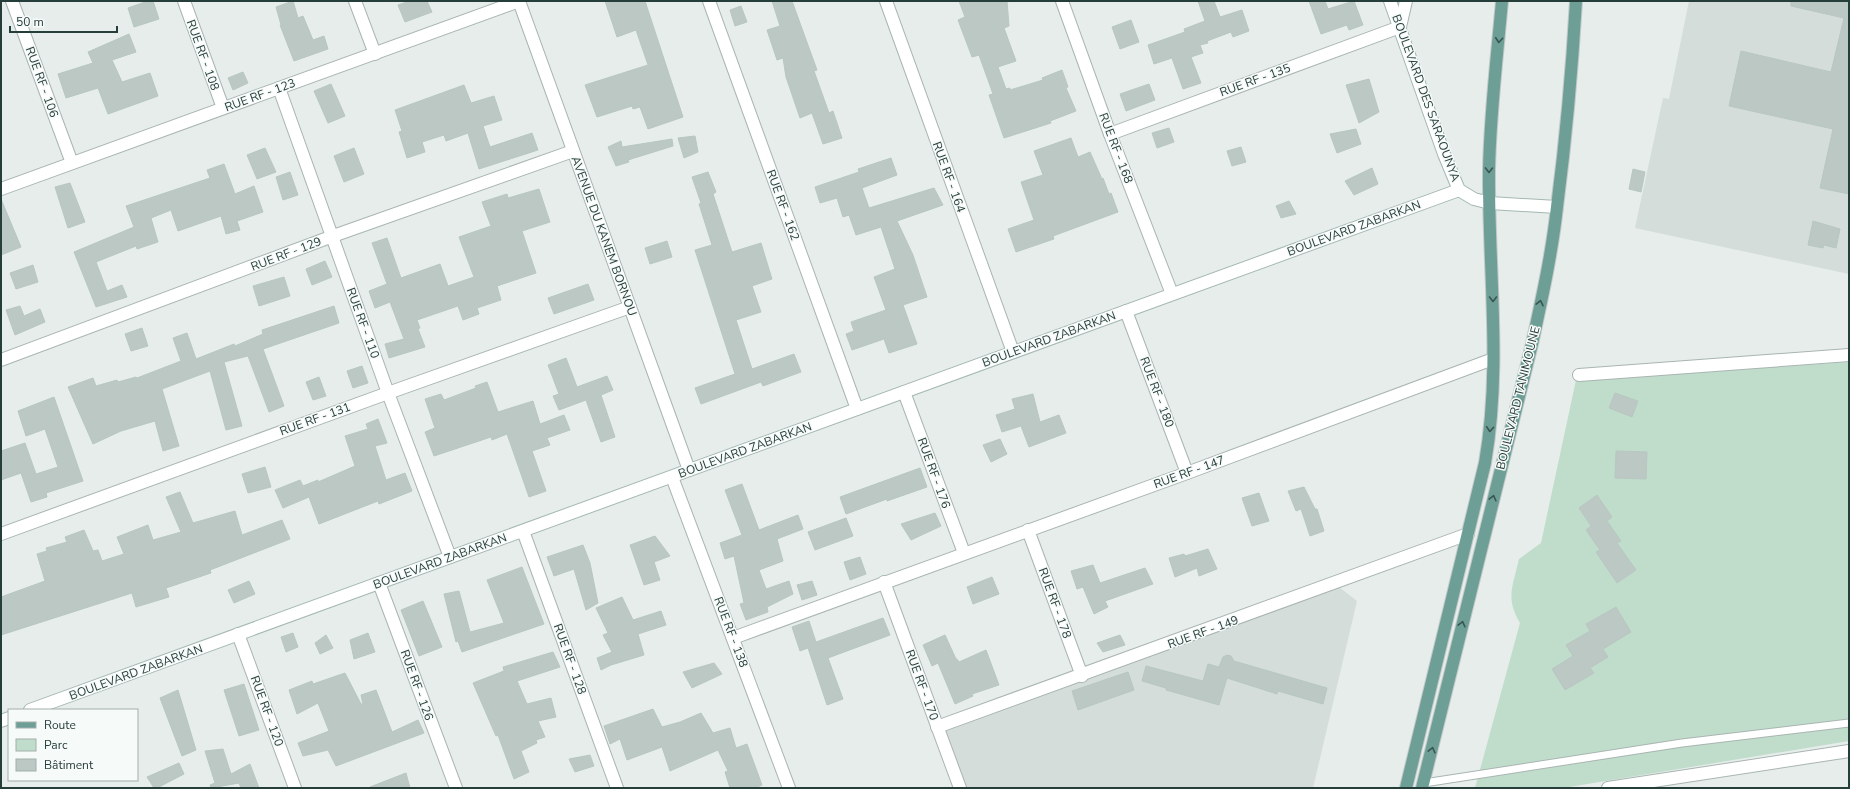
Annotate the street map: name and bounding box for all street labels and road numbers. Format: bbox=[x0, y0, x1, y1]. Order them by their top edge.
street label: BOULEVARD DES SARAOUNYA bbox=[1388, 12, 1464, 184]
street label: RUE RF - 108 bbox=[183, 17, 223, 93]
street label: RUE RF - 106 bbox=[22, 44, 62, 120]
street label: RUE RF - 135 bbox=[1217, 60, 1293, 100]
street label: RUE RF - 123 bbox=[222, 75, 298, 115]
street label: RUE RF - 168 bbox=[1095, 110, 1137, 186]
street label: RUE RF - 164 bbox=[929, 139, 969, 215]
street label: AVENUE DU KANEM BORNOU bbox=[568, 154, 640, 318]
street label: RUE RF - 162 bbox=[763, 167, 803, 243]
street label: BOULEVARD ZABARKAN bbox=[1285, 196, 1423, 260]
street label: RUE RF - 129 bbox=[248, 233, 324, 275]
street label: RUE RF - 110 bbox=[343, 285, 383, 361]
street label: BOULEVARD ZABARKAN bbox=[980, 307, 1118, 371]
street label: BOULEVARD TANIMOUNE bbox=[1492, 325, 1544, 471]
street label: RUE RF - 180 bbox=[1136, 354, 1178, 430]
street label: RUE RF - 131 bbox=[277, 399, 353, 439]
street label: BOULEVARD ZABARKAN bbox=[676, 418, 814, 482]
street label: RUE RF - 176 bbox=[914, 435, 954, 511]
street label: RUE RF - 147 bbox=[1151, 452, 1227, 492]
street label: BOULEVARD ZABARKAN bbox=[371, 529, 509, 593]
street label: RUE RF - 178 bbox=[1035, 565, 1075, 641]
street label: RUE RF - 138 bbox=[710, 594, 752, 670]
street label: RUE RF - 149 bbox=[1165, 612, 1241, 652]
street label: RUE RF - 128 bbox=[550, 621, 590, 697]
street label: BOULEVARD ZABARKAN bbox=[67, 640, 205, 704]
street label: RUE RF - 126 bbox=[397, 647, 437, 723]
street label: RUE RF - 170 bbox=[902, 647, 942, 723]
street label: RUE RF - 120 bbox=[247, 673, 287, 749]

